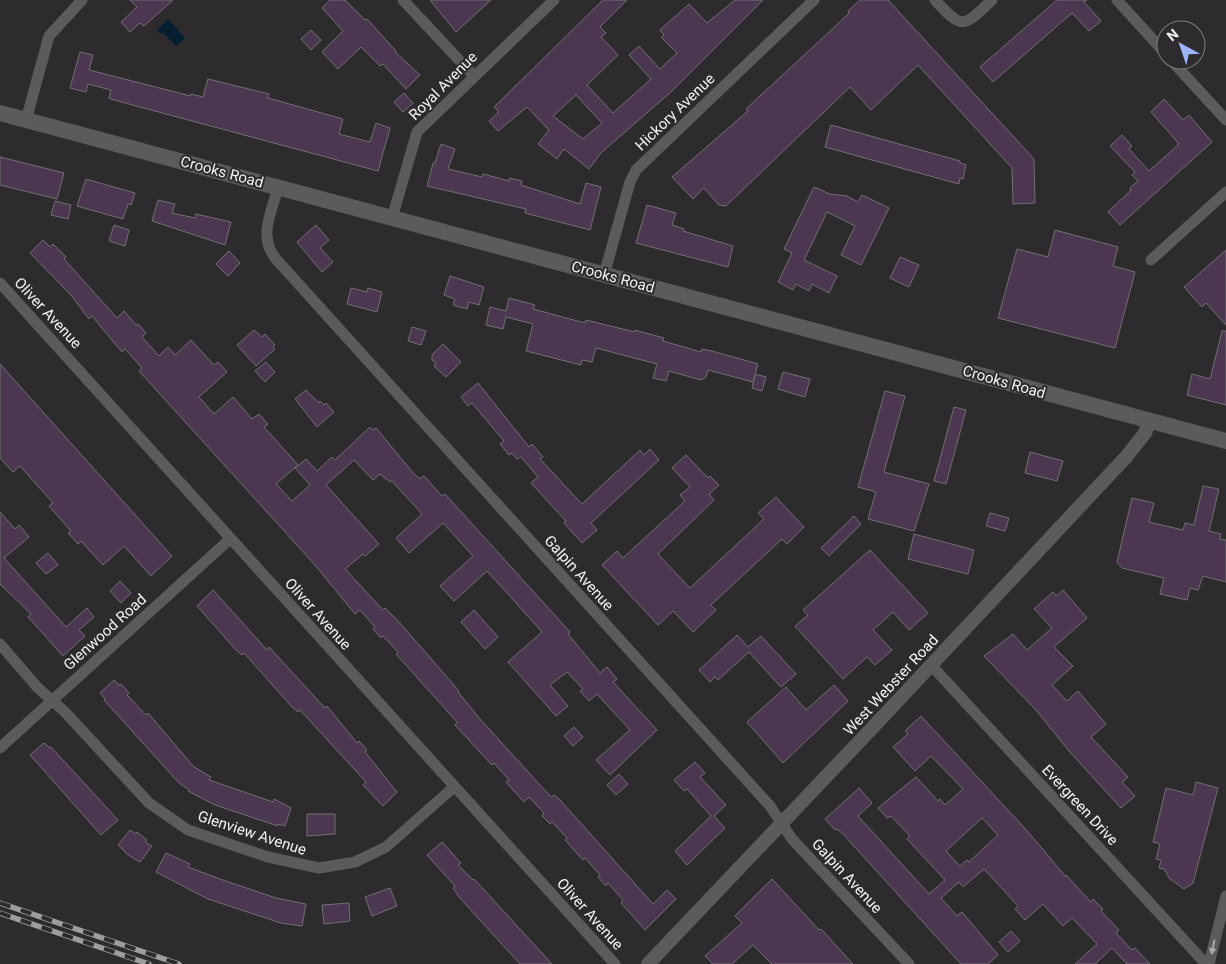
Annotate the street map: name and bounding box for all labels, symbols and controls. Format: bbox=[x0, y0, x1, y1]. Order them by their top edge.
north arrow bbox=[1156, 20, 1206, 70]
text: N bbox=[1164, 26, 1182, 44]
street label: Royal Avenue bbox=[405, 48, 481, 124]
street label: Hickory Avenue bbox=[632, 70, 718, 154]
street label: Crooks Road bbox=[178, 152, 266, 192]
street label: Crooks Road bbox=[569, 257, 657, 297]
street label: Oliver Avenue bbox=[11, 274, 86, 352]
street label: Crooks Road bbox=[961, 362, 1047, 402]
street label: Galpin Avenue bbox=[540, 532, 618, 614]
street label: Oliver Avenue bbox=[281, 574, 355, 654]
street label: Glenwood Road bbox=[60, 590, 150, 674]
street label: West Webster Road bbox=[840, 631, 942, 739]
street label: Evergreen Drive bbox=[1038, 761, 1122, 849]
street label: Glenview Avenue bbox=[195, 807, 309, 859]
street label: Galpin Avenue bbox=[808, 835, 886, 917]
street label: Oliver Avenue bbox=[553, 874, 627, 954]
one-way arrow bbox=[1209, 939, 1217, 954]

